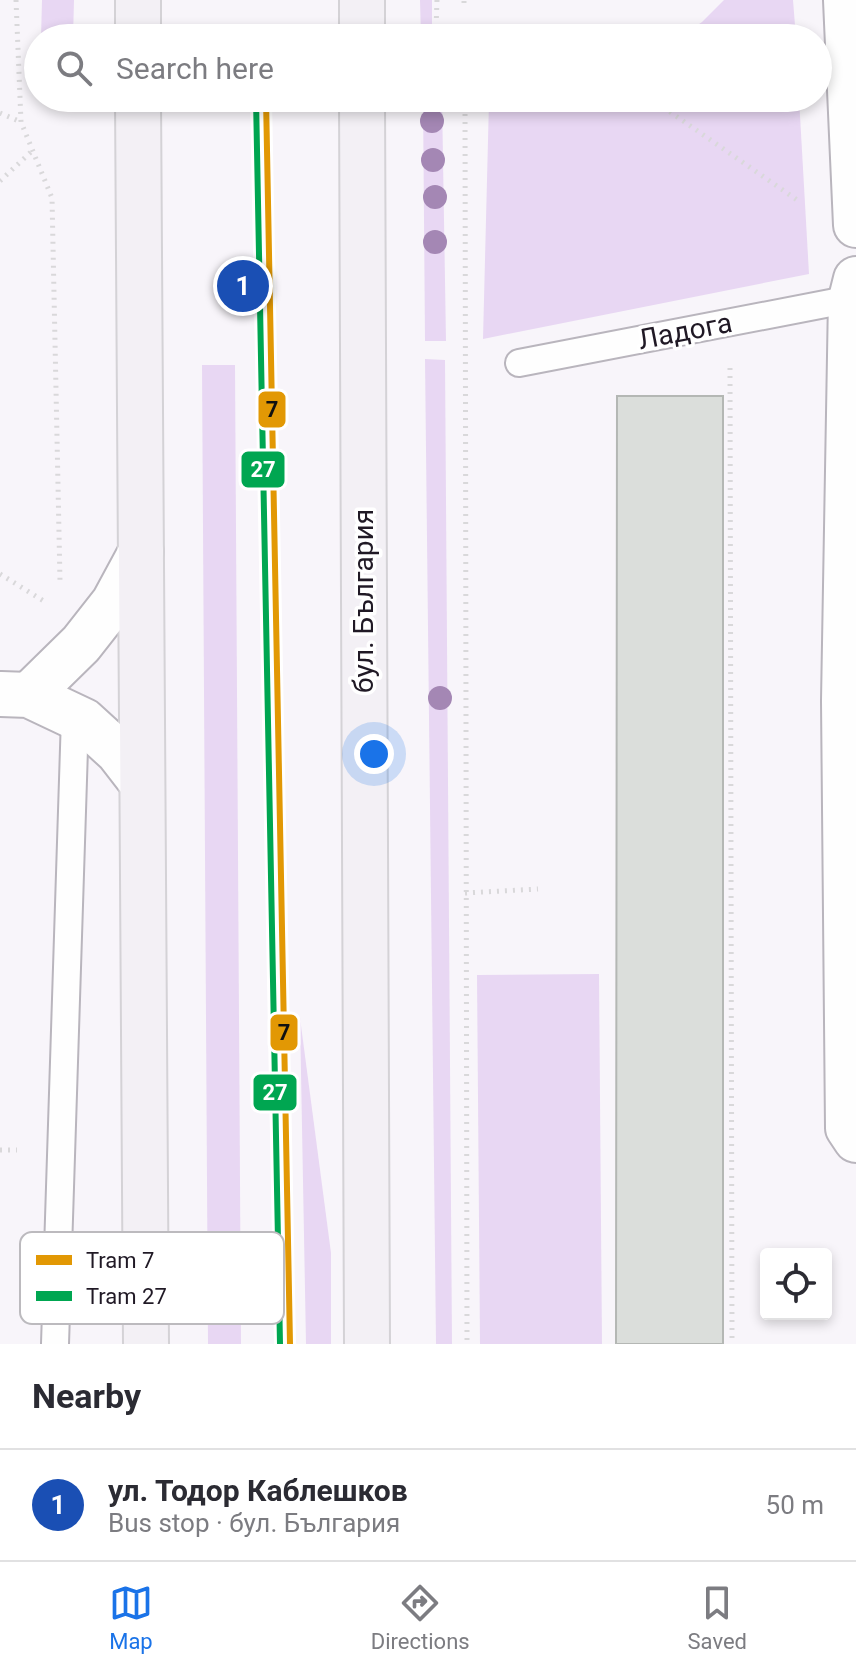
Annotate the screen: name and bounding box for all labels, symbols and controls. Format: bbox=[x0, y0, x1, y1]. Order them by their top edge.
search box bbox=[24, 24, 832, 112]
icon: search bbox=[52, 46, 96, 90]
text: Search here bbox=[116, 51, 274, 86]
pin: 1 bbox=[217, 256, 269, 316]
street label: Ладога bbox=[635, 306, 735, 356]
line badge: 7 bbox=[257, 390, 287, 429]
text: 7 bbox=[266, 397, 278, 422]
line badge: 27 bbox=[240, 450, 286, 489]
text: 27 bbox=[250, 457, 276, 482]
street label: бул. България bbox=[347, 509, 380, 693]
your location bbox=[354, 734, 394, 774]
line badge: 7 bbox=[269, 1013, 299, 1052]
text: 7 bbox=[278, 1020, 290, 1045]
line badge: 27 bbox=[252, 1073, 298, 1112]
text: 27 bbox=[262, 1080, 288, 1105]
legend bbox=[20, 1232, 284, 1324]
text: Tram 7 bbox=[86, 1248, 154, 1273]
map controls bbox=[760, 1248, 832, 1320]
button: locate bbox=[760, 1248, 832, 1320]
text: Tram 27 bbox=[86, 1284, 167, 1309]
text: Nearby bbox=[32, 1376, 141, 1416]
text: ул. Тодор Каблешков bbox=[108, 1473, 408, 1508]
text: 1 bbox=[51, 1490, 65, 1520]
text: 50 m bbox=[766, 1490, 824, 1520]
text: Bus stop · бул. България bbox=[108, 1508, 400, 1538]
tab: Map bbox=[109, 1581, 153, 1654]
tab: Directions bbox=[371, 1581, 470, 1654]
tab: Saved bbox=[688, 1581, 747, 1654]

